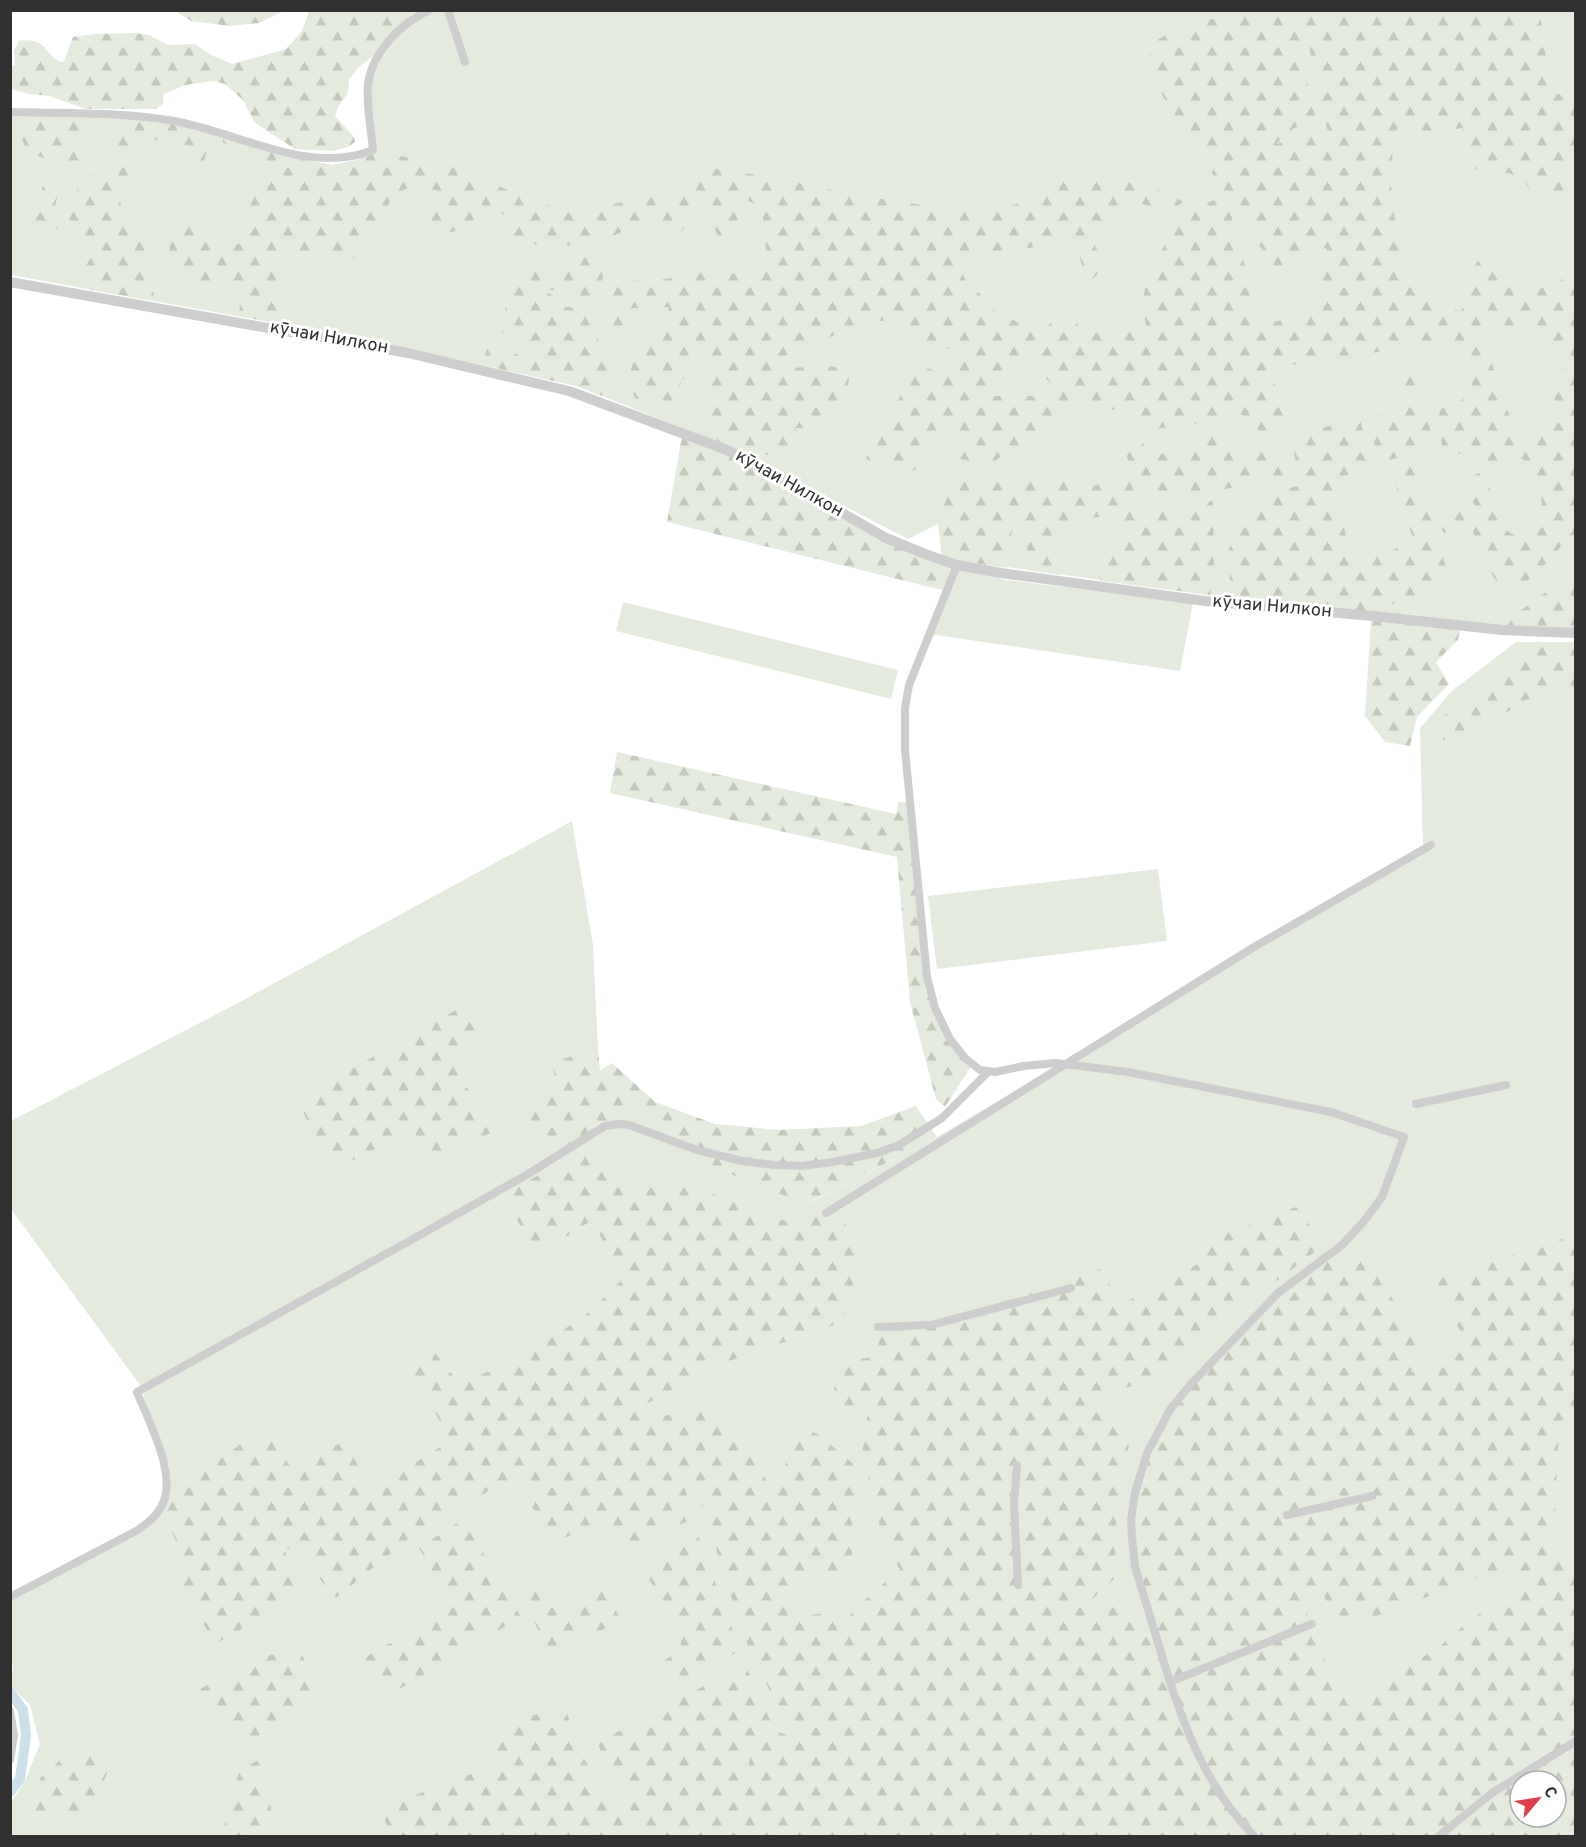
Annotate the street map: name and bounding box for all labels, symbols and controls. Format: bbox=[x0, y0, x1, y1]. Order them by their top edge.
street label: кӯчаи Нилкон bbox=[268, 316, 390, 360]
street label: кӯчаи Нилкон bbox=[731, 445, 847, 523]
street label: кӯчаи Нилкон bbox=[1211, 590, 1333, 624]
north arrow bbox=[1508, 1769, 1568, 1829]
text: С bbox=[1538, 1783, 1561, 1802]

